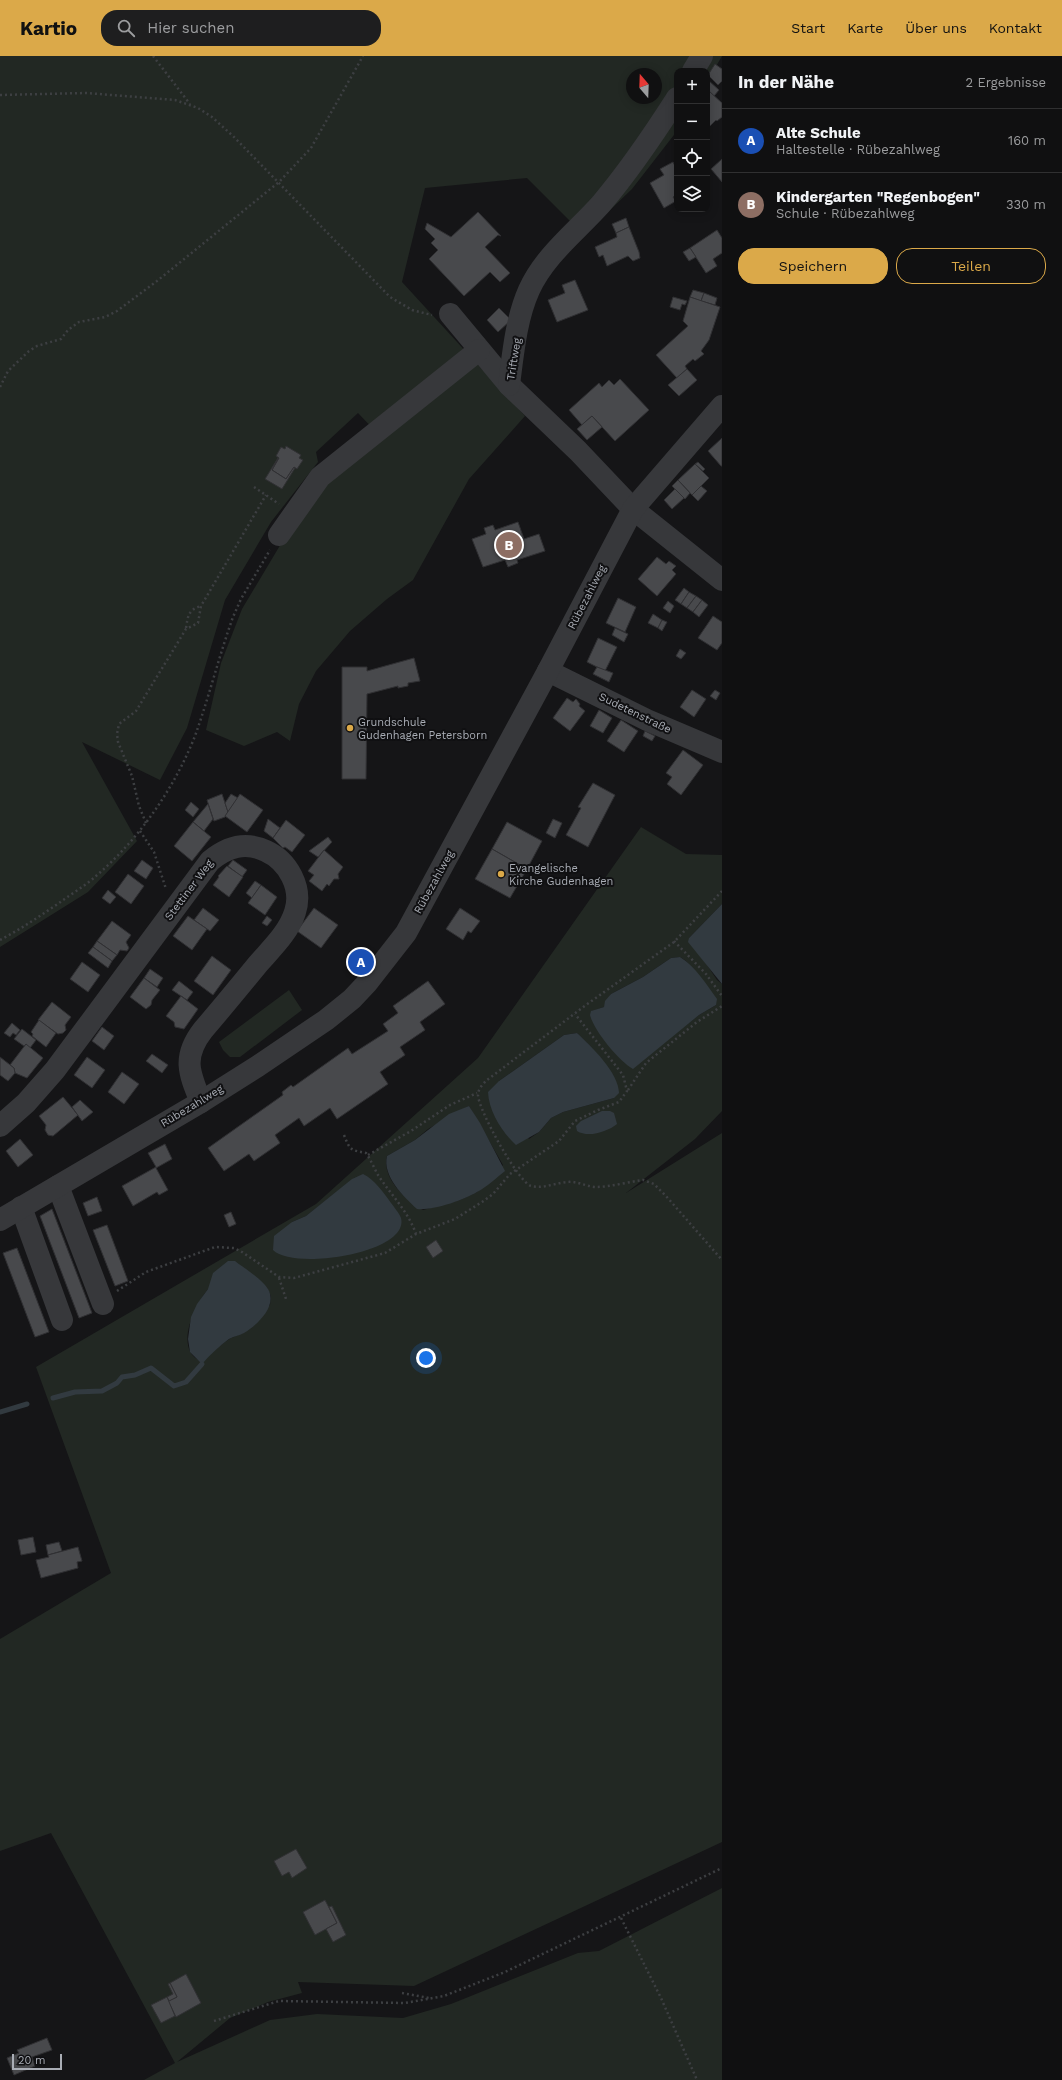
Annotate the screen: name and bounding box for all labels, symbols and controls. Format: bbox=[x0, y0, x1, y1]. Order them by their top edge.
search box bbox=[101, 10, 381, 46]
text: Kartio bbox=[20, 17, 77, 40]
icon: search bbox=[115, 17, 137, 39]
text: Hier suchen bbox=[147, 19, 235, 37]
text: Start bbox=[791, 20, 825, 36]
text: Karte bbox=[847, 20, 883, 36]
text: Über uns bbox=[905, 20, 967, 36]
text: Kontakt bbox=[989, 20, 1042, 36]
north arrow bbox=[626, 68, 662, 104]
map controls bbox=[674, 68, 710, 212]
button: + bbox=[674, 68, 710, 104]
text: In der Nähe bbox=[738, 72, 834, 92]
text: 2 Ergebnisse bbox=[965, 75, 1046, 90]
button: − bbox=[674, 104, 710, 140]
text: Alte Schule bbox=[776, 124, 861, 142]
text: A bbox=[747, 133, 755, 148]
text: 160 m bbox=[1008, 133, 1046, 148]
button: locate bbox=[674, 140, 710, 176]
text: Haltestelle · Rübezahlweg bbox=[776, 142, 940, 157]
button: layers bbox=[674, 176, 710, 212]
text: Kindergarten "Regenbogen" bbox=[776, 188, 980, 206]
text: B bbox=[747, 197, 755, 212]
text: 330 m bbox=[1006, 197, 1046, 212]
text: Schule · Rübezahlweg bbox=[776, 206, 914, 221]
button: Speichern bbox=[738, 248, 888, 284]
button: Teilen bbox=[896, 248, 1046, 284]
street label: Triftweg bbox=[504, 337, 524, 381]
pin: B bbox=[496, 530, 522, 560]
street label: Rübezahlweg bbox=[565, 563, 609, 631]
street label: Sudetenstraße bbox=[597, 690, 673, 736]
place label: Grundschule Gudenhagen Petersborn bbox=[358, 716, 487, 742]
marker: Grundschule Gudenhagen Petersborn bbox=[345, 723, 355, 733]
street label: Rübezahlweg bbox=[411, 848, 457, 916]
street label: Stettiner Weg bbox=[162, 857, 216, 923]
place label: Evangelische Kirche Gudenhagen bbox=[509, 862, 613, 888]
marker: Evangelische Kirche Gudenhagen bbox=[496, 869, 506, 879]
pin: A bbox=[348, 947, 374, 977]
street label: Rübezahlweg bbox=[158, 1082, 226, 1130]
your location bbox=[416, 1348, 436, 1368]
scale bar bbox=[12, 2052, 62, 2071]
text: 20 m bbox=[18, 2054, 46, 2067]

